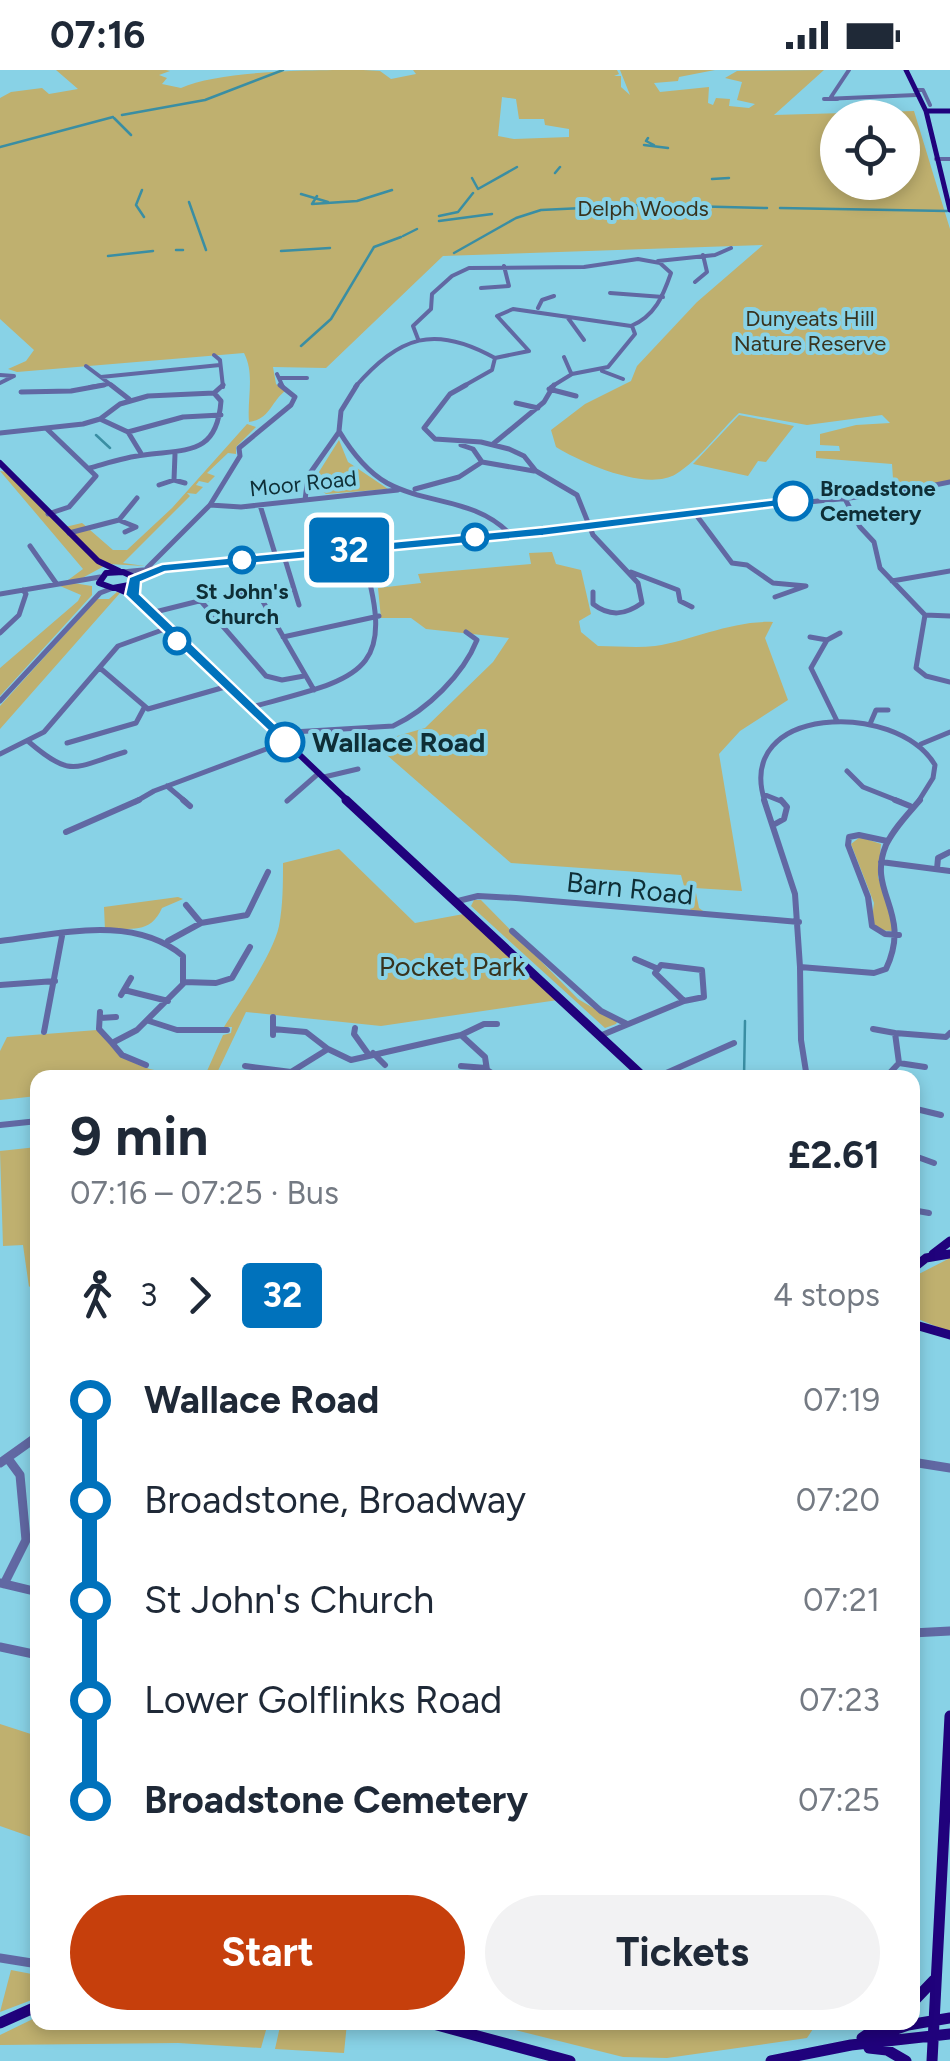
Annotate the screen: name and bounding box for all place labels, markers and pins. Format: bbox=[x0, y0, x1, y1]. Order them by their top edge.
place label: Broadstone Cemetery bbox=[820, 475, 936, 527]
marker: Broadstone Cemetery bbox=[774, 482, 812, 520]
unlabelled marker bbox=[462, 524, 488, 550]
marker: St John's Church bbox=[229, 547, 255, 573]
place label: St John's Church bbox=[195, 578, 289, 630]
unlabelled marker bbox=[164, 628, 190, 654]
marker: Wallace Road bbox=[266, 723, 304, 761]
place label: Wallace Road bbox=[312, 725, 485, 759]

